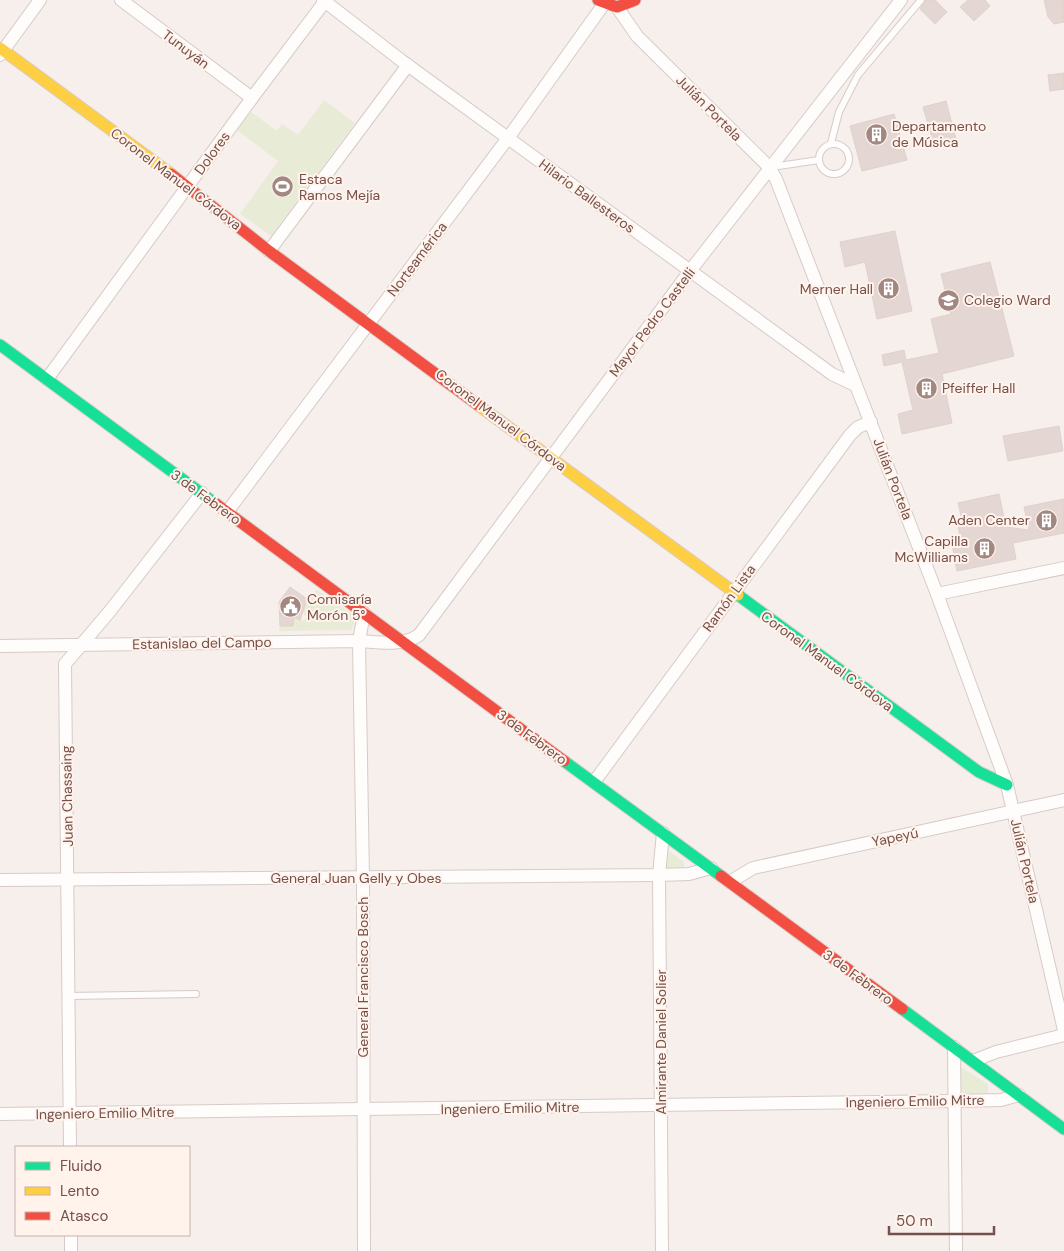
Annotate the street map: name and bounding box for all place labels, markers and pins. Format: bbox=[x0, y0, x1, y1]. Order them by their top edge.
place label: Departamento de Música bbox=[892, 117, 986, 151]
building icon: Departamento de Música bbox=[864, 122, 888, 146]
place label: Estaca Ramos Mejía bbox=[299, 170, 380, 204]
sports icon: Estaca Ramos Mejía bbox=[271, 175, 295, 199]
building icon: Merner Hall bbox=[877, 277, 901, 301]
place label: Merner Hall bbox=[800, 280, 873, 298]
school or university icon: Colegio Ward bbox=[936, 288, 960, 312]
place label: Colegio Ward bbox=[964, 291, 1051, 309]
building icon: Pfeiffer Hall bbox=[914, 376, 938, 400]
place label: Pfeiffer Hall bbox=[942, 379, 1015, 397]
building icon: Aden Center bbox=[1034, 508, 1058, 532]
place label: Aden Center bbox=[948, 511, 1030, 529]
place label: Capilla McWilliams bbox=[895, 532, 968, 566]
building icon: Capilla McWilliams bbox=[972, 537, 996, 561]
place label: Comisaría Morón 5° bbox=[307, 590, 372, 624]
public building icon: Comisaría Morón 5° bbox=[279, 595, 303, 619]

